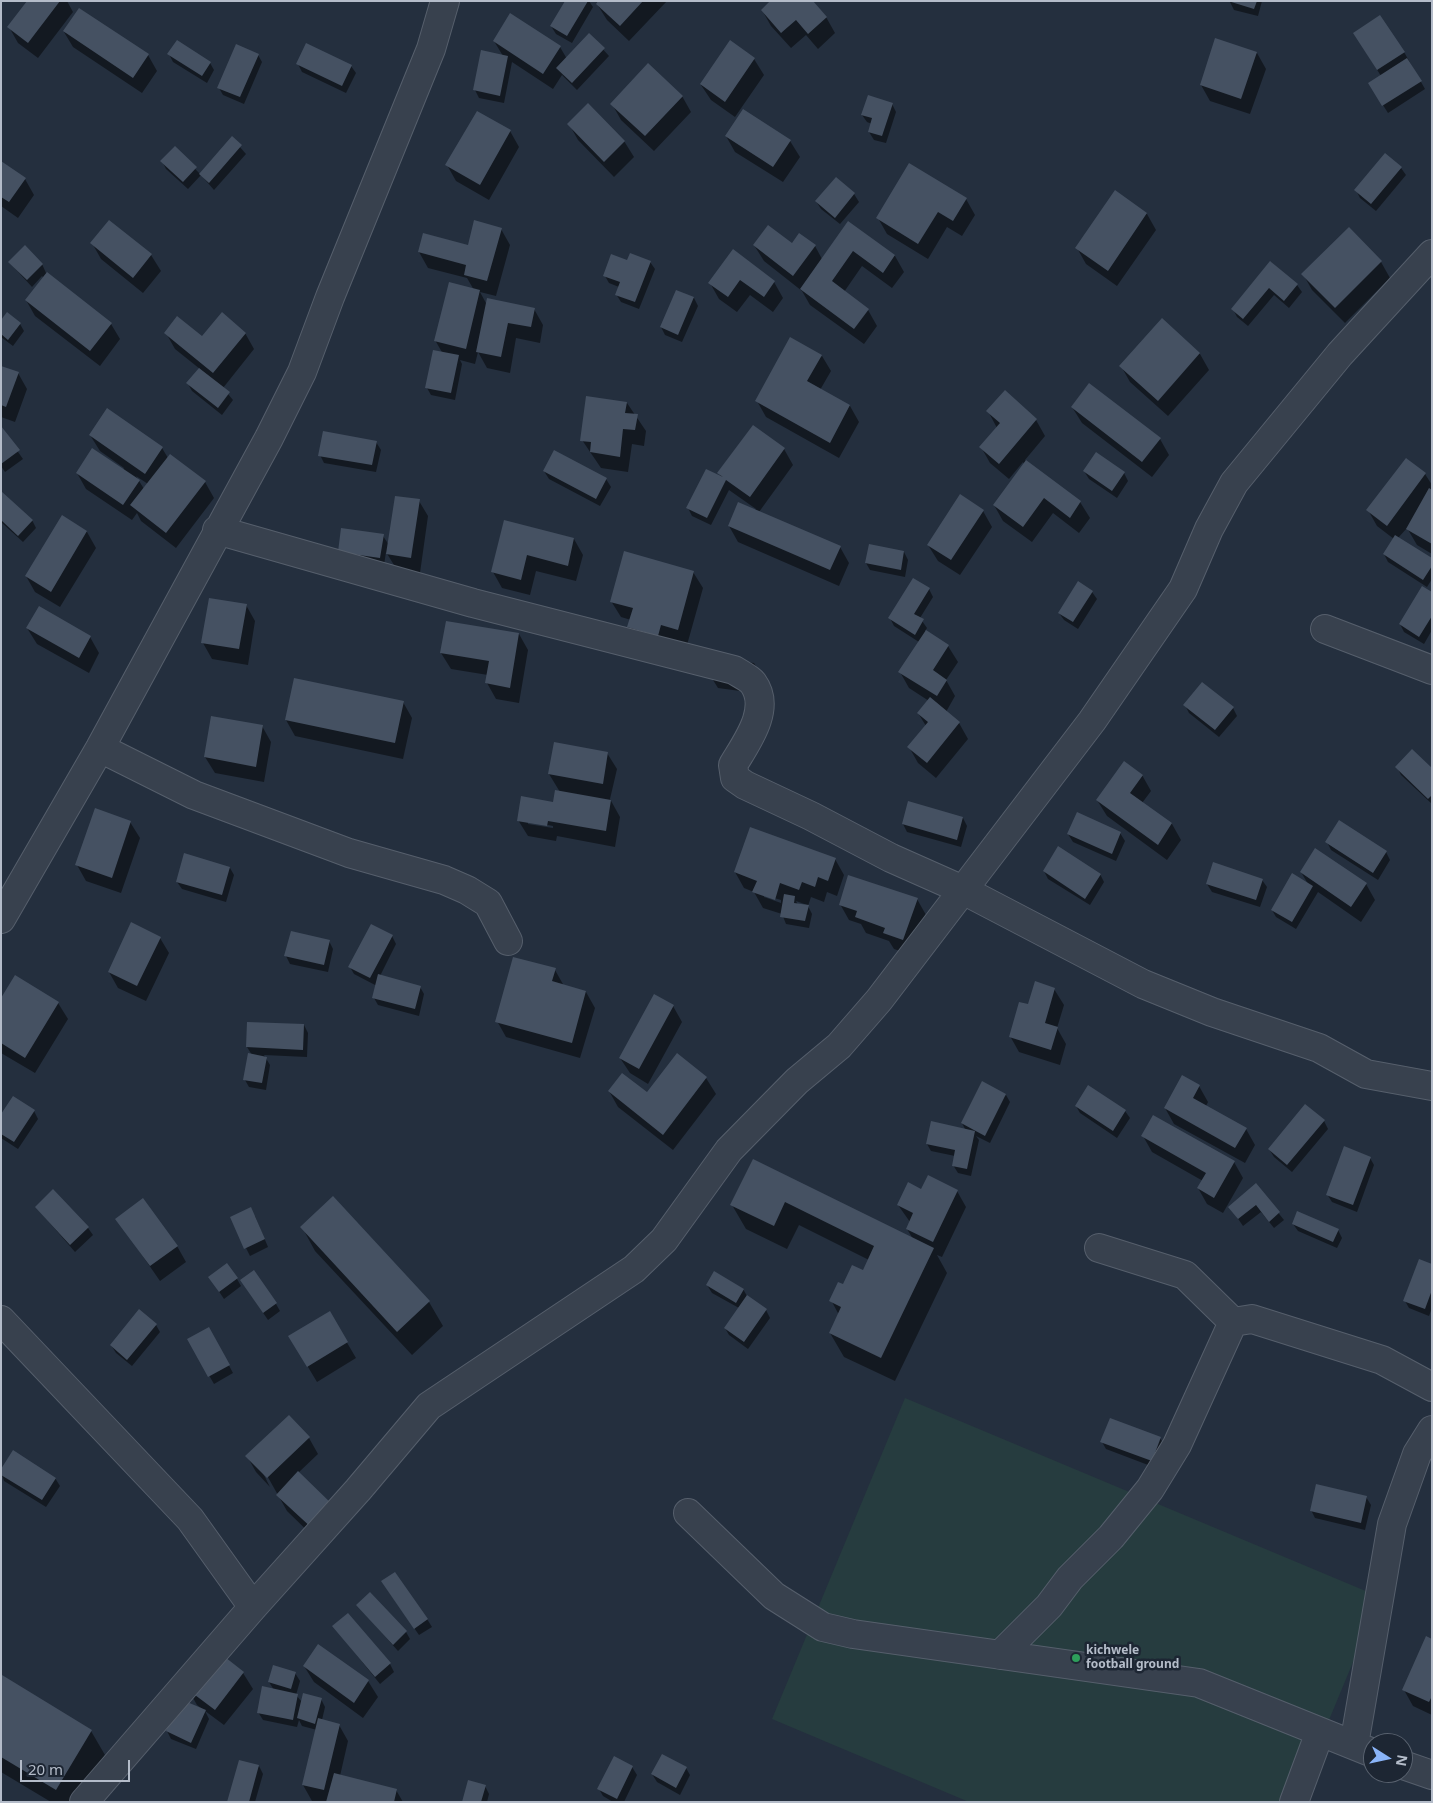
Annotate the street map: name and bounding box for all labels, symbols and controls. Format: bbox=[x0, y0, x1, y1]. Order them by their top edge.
place label: kichwele football ground bbox=[1086, 1644, 1179, 1672]
marker: kichwele football ground bbox=[1070, 1652, 1082, 1664]
north arrow bbox=[1363, 1733, 1413, 1783]
scale bar bbox=[22, 1750, 132, 1782]
text: N bbox=[1392, 1753, 1413, 1768]
text: 20 m bbox=[28, 1759, 63, 1779]

